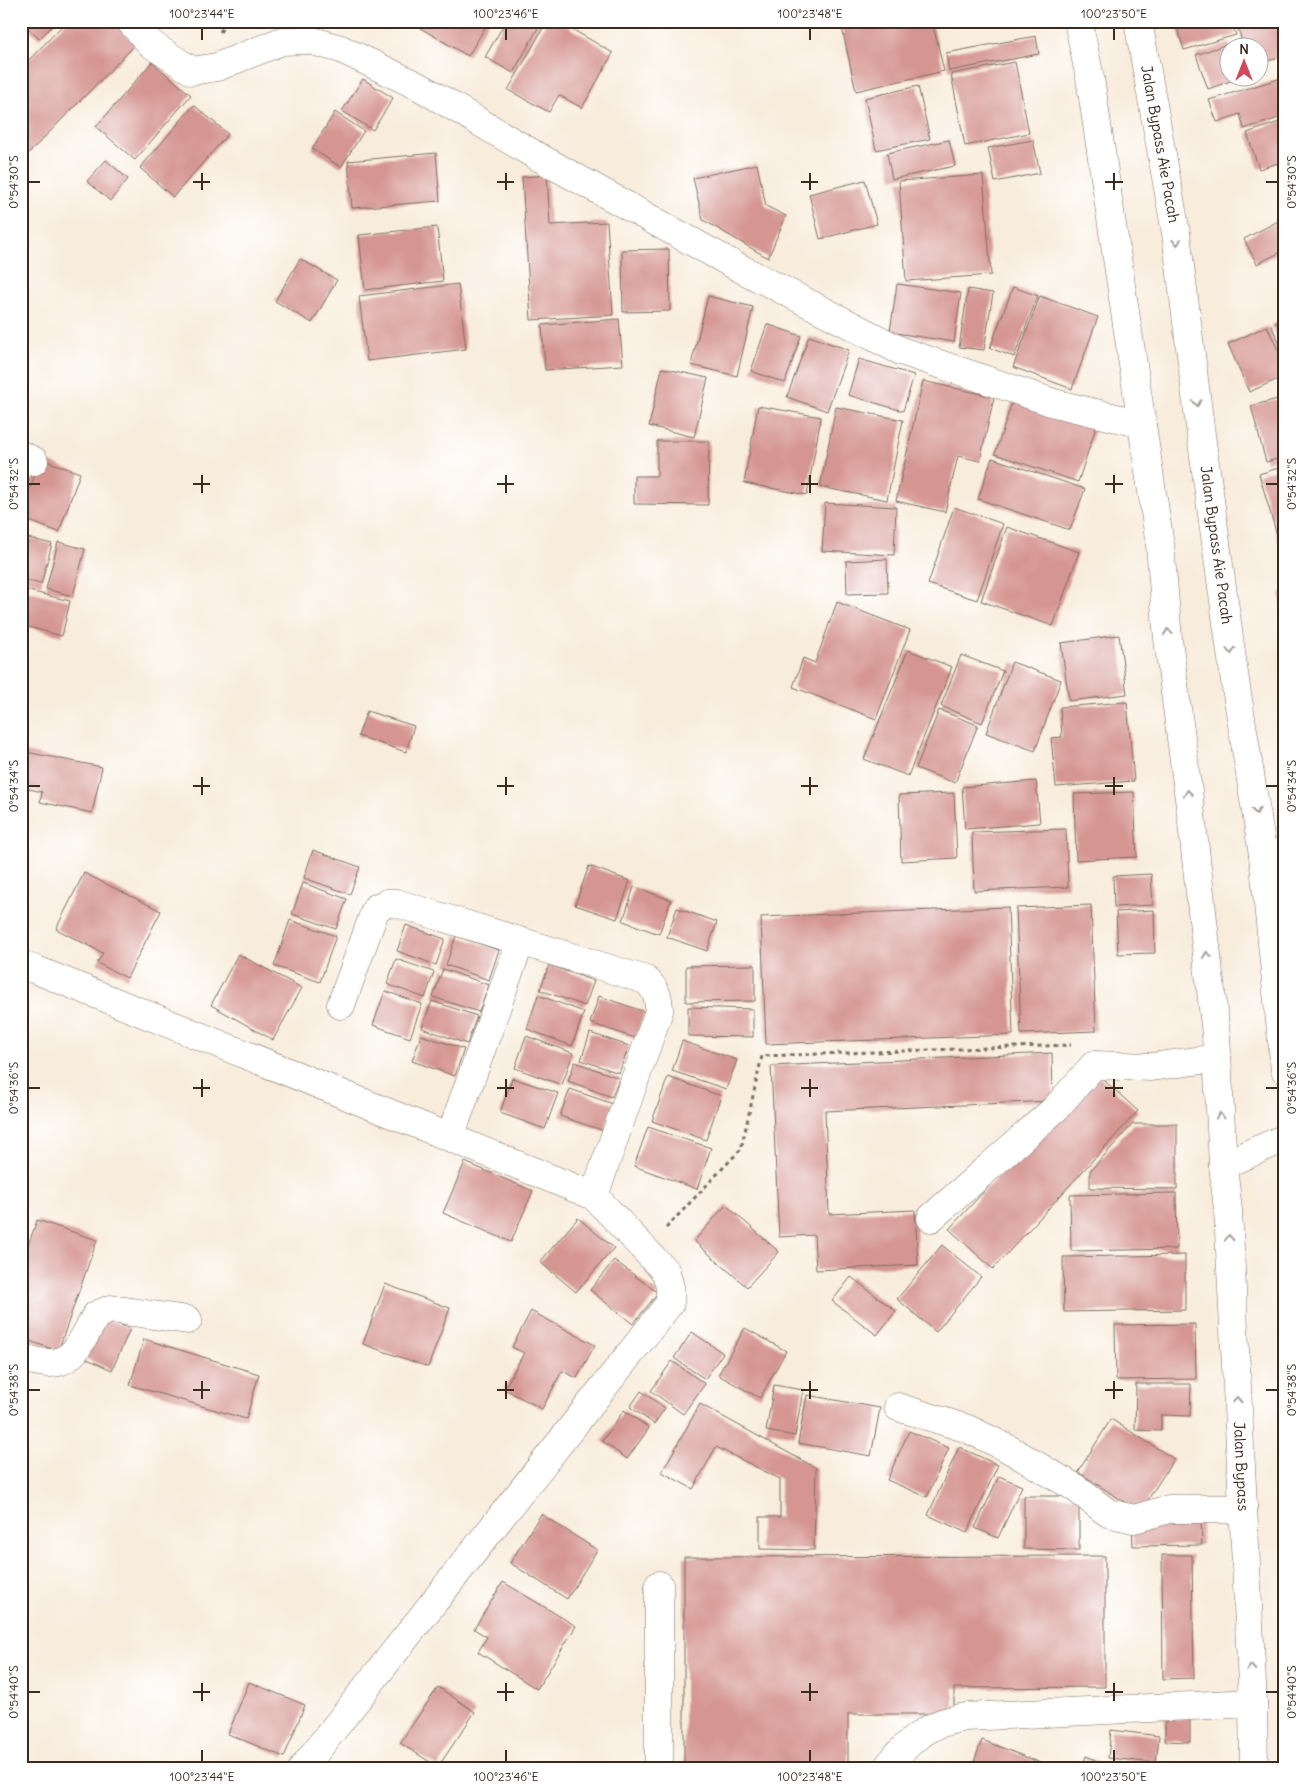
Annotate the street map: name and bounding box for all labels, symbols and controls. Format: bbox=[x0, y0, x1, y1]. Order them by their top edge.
text: 100°23'44"E bbox=[170, 6, 234, 21]
text: 100°23'46"E bbox=[474, 6, 538, 21]
text: 100°23'48"E bbox=[778, 6, 842, 21]
text: 100°23'50"E bbox=[1081, 6, 1147, 21]
north arrow bbox=[1218, 38, 1268, 88]
text: N bbox=[1239, 40, 1249, 58]
street label: Jalan Bypass Aie Pacah bbox=[1137, 64, 1184, 225]
text: 0°54'30"S bbox=[6, 155, 21, 209]
text: 0°54'30"S bbox=[1284, 155, 1299, 209]
one-way arrow bbox=[1171, 237, 1181, 246]
one-way arrow bbox=[1191, 399, 1202, 407]
text: 0°54'32"S bbox=[6, 458, 21, 510]
text: 0°54'32"S bbox=[1284, 458, 1299, 510]
street label: Jalan Bypass Aie Pacah bbox=[1196, 465, 1237, 626]
one-way arrow bbox=[1163, 628, 1174, 636]
one-way arrow bbox=[1225, 647, 1236, 655]
text: 0°54'34"S bbox=[6, 759, 21, 812]
text: 0°54'34"S bbox=[1284, 759, 1299, 812]
one-way arrow bbox=[1183, 789, 1194, 797]
one-way arrow bbox=[1250, 807, 1260, 816]
one-way arrow bbox=[1202, 950, 1213, 958]
text: 0°54'36"S bbox=[6, 1061, 21, 1114]
text: 0°54'36"S bbox=[1284, 1061, 1299, 1114]
one-way arrow bbox=[1214, 1112, 1225, 1120]
one-way arrow bbox=[1223, 1234, 1234, 1242]
text: 0°54'38"S bbox=[6, 1363, 21, 1416]
text: 0°54'38"S bbox=[1284, 1363, 1299, 1416]
one-way arrow bbox=[1232, 1396, 1243, 1404]
street label: Jalan Bypass bbox=[1230, 1421, 1253, 1512]
one-way arrow bbox=[1246, 1663, 1257, 1671]
text: 0°54'40"S bbox=[6, 1665, 21, 1719]
text: 0°54'40"S bbox=[1284, 1665, 1299, 1719]
text: 100°23'44"E bbox=[170, 1769, 234, 1784]
text: 100°23'46"E bbox=[474, 1769, 538, 1784]
text: 100°23'48"E bbox=[778, 1769, 842, 1784]
text: 100°23'50"E bbox=[1081, 1769, 1147, 1784]

